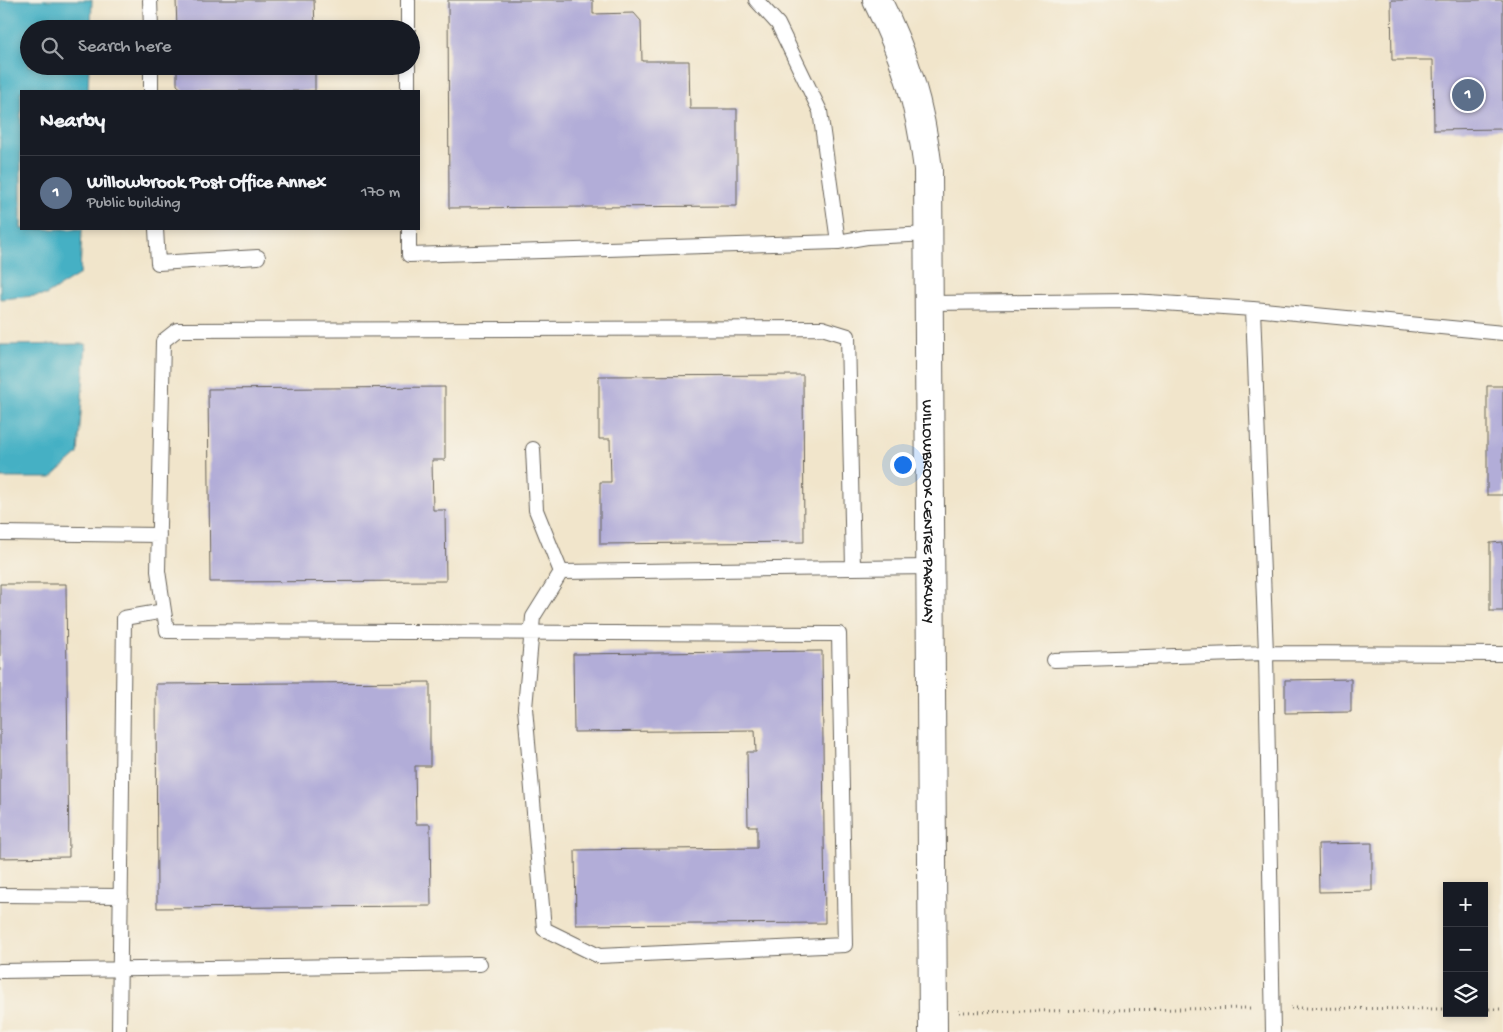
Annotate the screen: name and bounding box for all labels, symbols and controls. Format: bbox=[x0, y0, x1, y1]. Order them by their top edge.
search box bbox=[20, 20, 420, 75]
icon: search bbox=[38, 34, 66, 62]
text: Search here bbox=[78, 36, 172, 59]
pin: 1 bbox=[1452, 76, 1484, 114]
text: Nearby bbox=[40, 110, 105, 135]
text: Willowbrook Post Office Annex bbox=[87, 172, 326, 195]
text: 1 bbox=[53, 184, 59, 203]
text: 170 m bbox=[361, 184, 400, 203]
text: Public building bbox=[87, 195, 181, 214]
street label: WILLOWBROOK CENTRE PARKWAY bbox=[916, 399, 937, 624]
your location bbox=[890, 452, 916, 478]
map controls bbox=[1443, 882, 1488, 1017]
button: + bbox=[1443, 882, 1488, 927]
button: − bbox=[1443, 927, 1488, 972]
button: layers bbox=[1443, 972, 1488, 1017]

